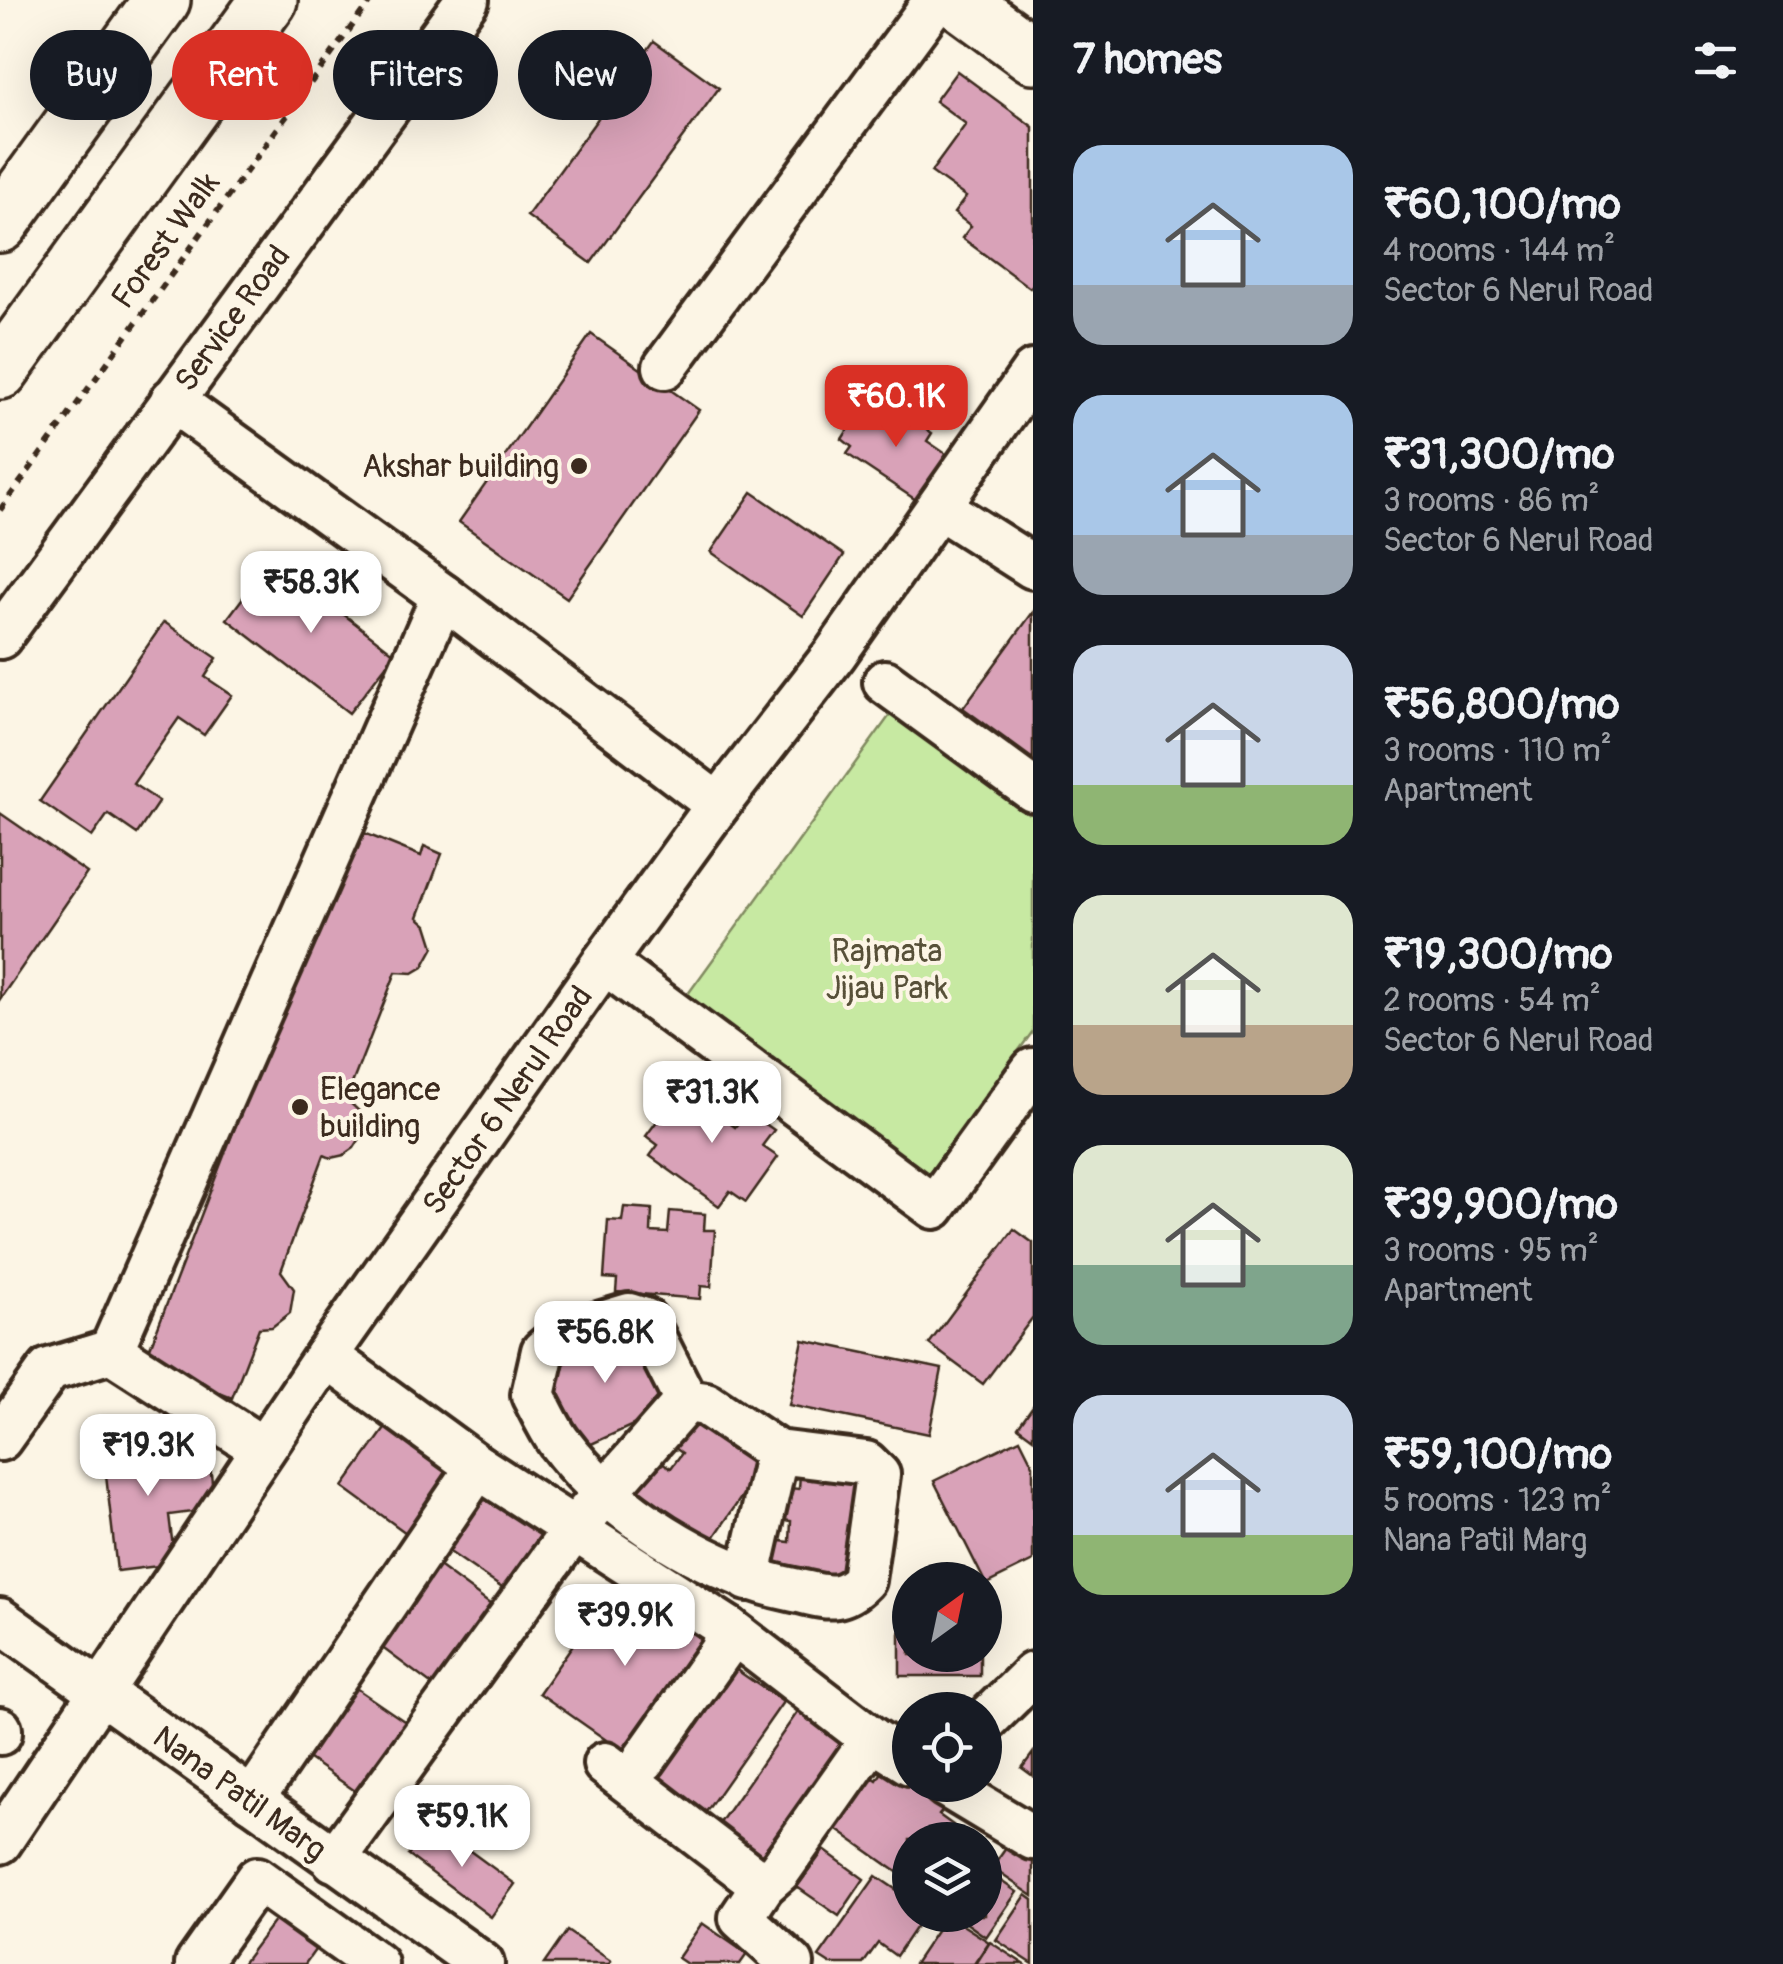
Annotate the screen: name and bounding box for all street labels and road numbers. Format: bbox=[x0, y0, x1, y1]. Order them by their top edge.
street label: Forest Walk bbox=[103, 165, 229, 317]
street label: Service Road bbox=[166, 238, 299, 400]
street label: Sector 6 Nerul Road bbox=[414, 978, 602, 1223]
street label: Nana Patil Marg bbox=[145, 1718, 334, 1870]

